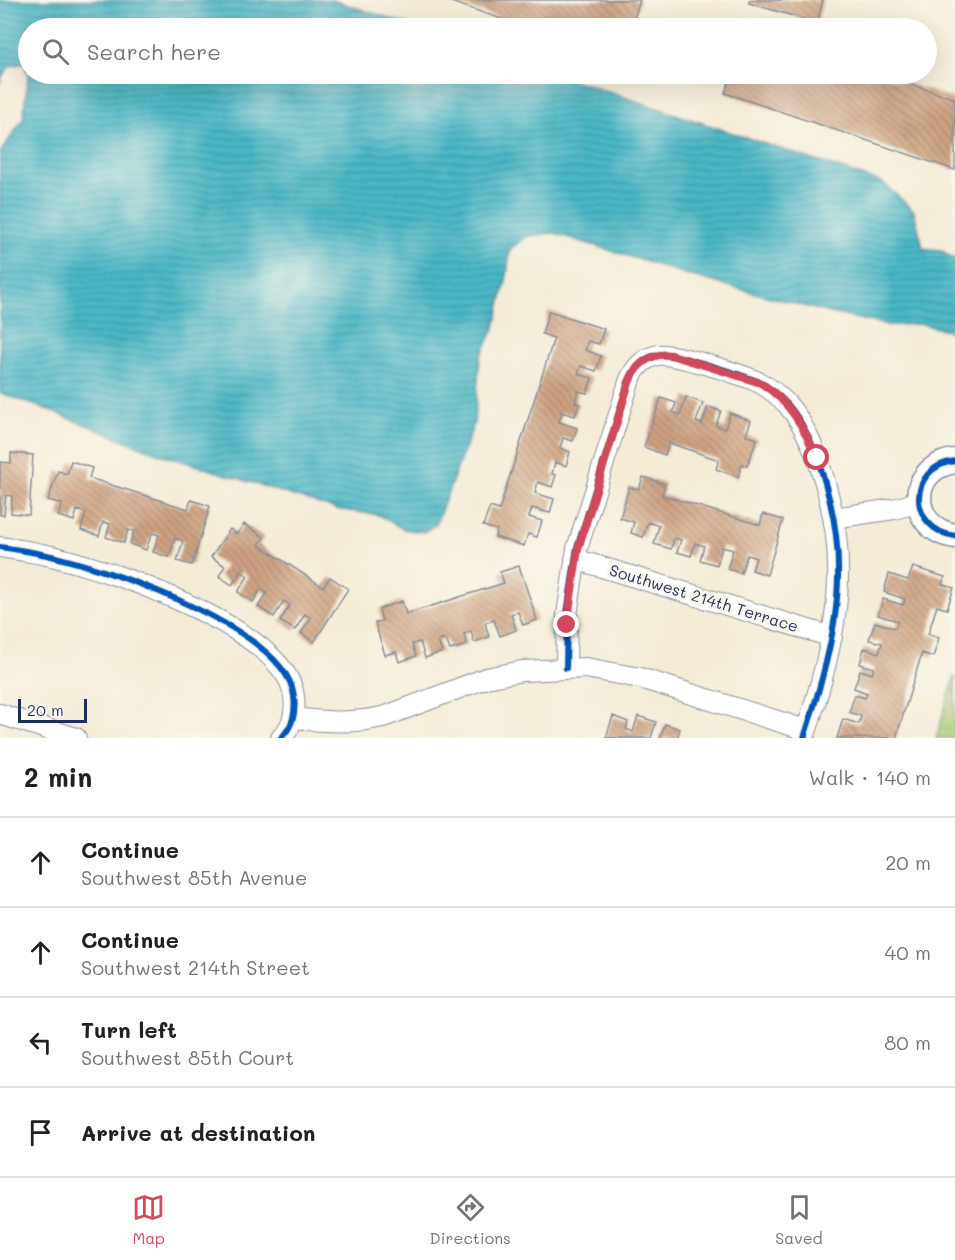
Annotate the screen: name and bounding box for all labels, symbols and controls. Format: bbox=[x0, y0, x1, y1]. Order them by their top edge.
search box bbox=[18, 18, 937, 84]
icon: search bbox=[39, 35, 72, 68]
text: Search here bbox=[87, 37, 221, 66]
route start bbox=[803, 444, 829, 470]
street label: Southwest 214th Terrace bbox=[607, 559, 801, 636]
route end bbox=[553, 611, 579, 637]
scale bar bbox=[18, 696, 87, 724]
text: 20 m bbox=[27, 699, 64, 720]
text: 2 min bbox=[24, 760, 92, 794]
text: Walk · 140 m bbox=[808, 764, 931, 790]
text: Continue bbox=[81, 835, 179, 864]
icon: ahead bbox=[24, 846, 57, 879]
text: 20 m bbox=[885, 849, 931, 875]
text: Southwest 85th Avenue bbox=[81, 864, 307, 890]
text: Continue bbox=[81, 925, 179, 954]
icon: ahead bbox=[24, 936, 57, 969]
text: 40 m bbox=[885, 939, 931, 965]
text: Southwest 214th Street bbox=[81, 954, 310, 980]
text: Turn left bbox=[81, 1015, 177, 1044]
icon: left bbox=[24, 1026, 57, 1059]
text: 80 m bbox=[884, 1029, 931, 1055]
text: Southwest 85th Court bbox=[81, 1044, 294, 1070]
icon: arrive bbox=[24, 1116, 57, 1149]
text: Arrive at destination bbox=[81, 1118, 316, 1147]
tab: Map bbox=[132, 1191, 165, 1248]
tab: Directions bbox=[430, 1191, 511, 1248]
tab: Saved bbox=[775, 1191, 823, 1248]

